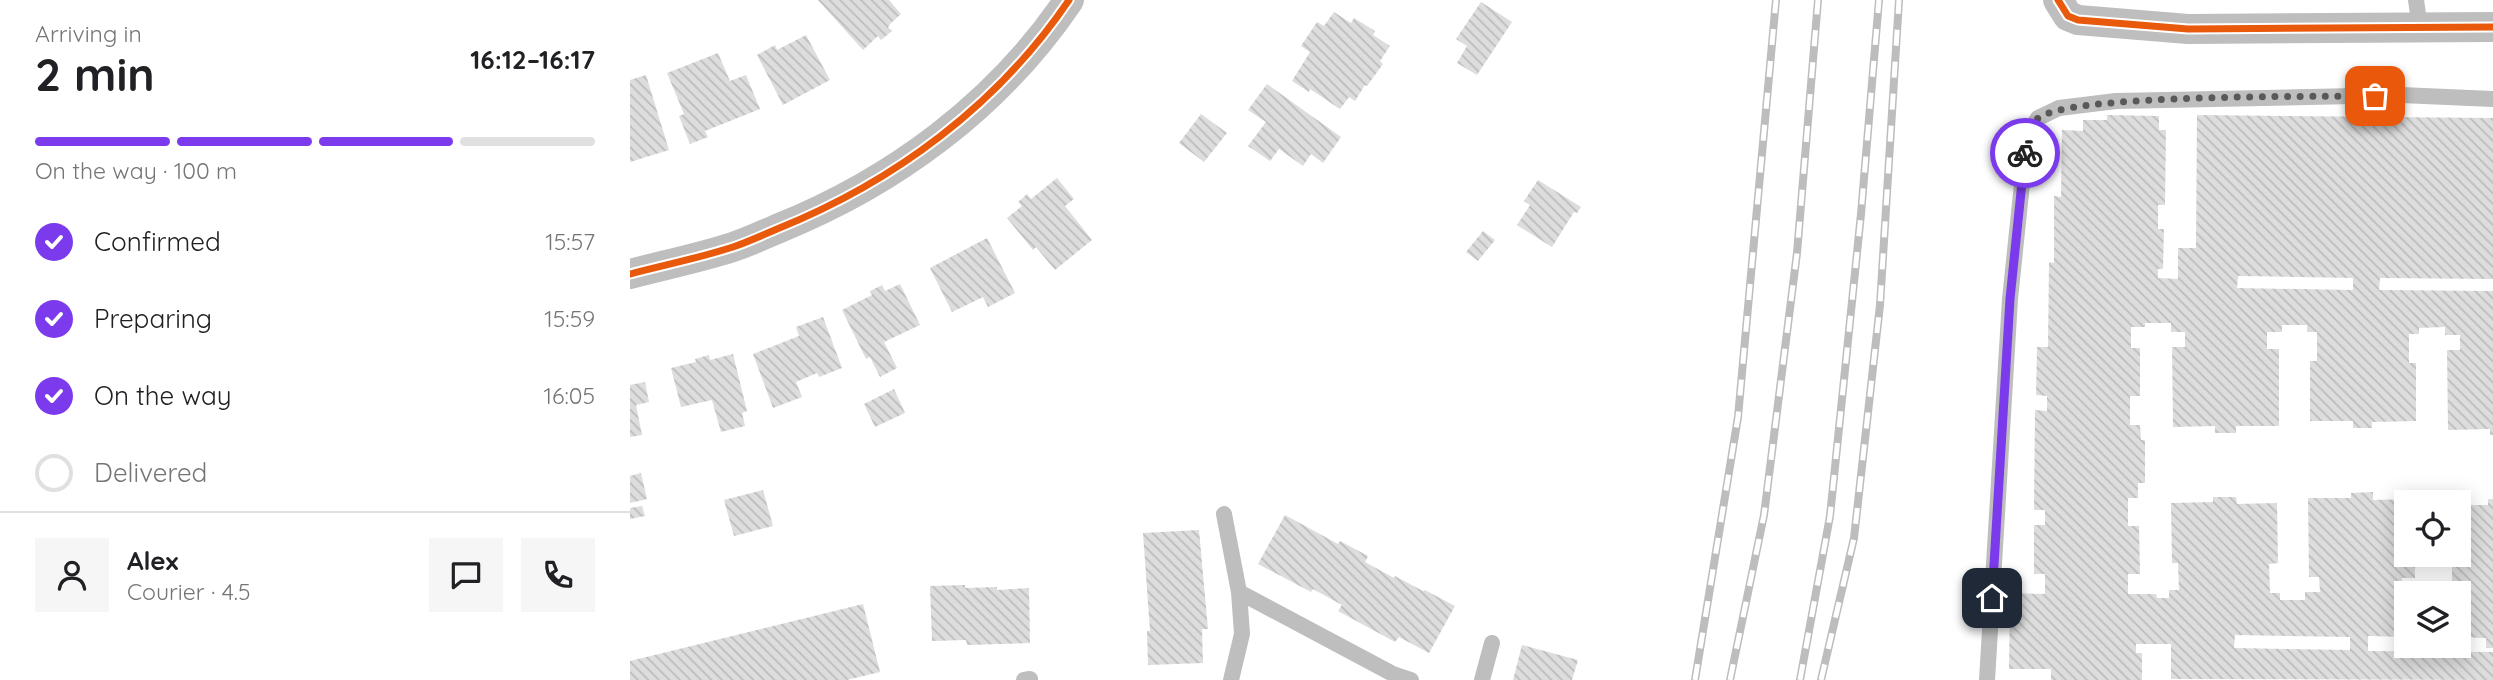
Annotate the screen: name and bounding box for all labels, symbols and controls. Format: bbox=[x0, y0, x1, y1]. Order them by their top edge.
text: Arriving in bbox=[35, 19, 142, 48]
text: 16:12–16:17 bbox=[470, 43, 595, 76]
text: 2 min bbox=[35, 45, 155, 103]
pin bbox=[2345, 66, 2405, 126]
icon: bag bbox=[2356, 77, 2394, 115]
courier bbox=[1990, 118, 2060, 188]
icon: bike bbox=[2006, 134, 2044, 172]
text: On the way · 100 m bbox=[35, 156, 237, 185]
icon: check bbox=[35, 223, 73, 261]
text: Confirmed bbox=[94, 225, 221, 258]
text: 15:57 bbox=[545, 227, 595, 256]
icon: check bbox=[35, 300, 73, 338]
text: Preparing bbox=[94, 302, 212, 335]
text: 15:59 bbox=[544, 304, 595, 333]
icon: check bbox=[35, 377, 73, 415]
text: On the way bbox=[94, 379, 232, 412]
text: 16:05 bbox=[544, 381, 595, 410]
text: Delivered bbox=[94, 456, 207, 489]
map controls bbox=[2394, 490, 2471, 658]
button: locate bbox=[2394, 490, 2471, 567]
button: person bbox=[35, 538, 109, 612]
button: chat bbox=[429, 538, 503, 612]
button: phone bbox=[521, 538, 595, 612]
text: Alex bbox=[127, 544, 178, 577]
pin bbox=[1962, 568, 2022, 628]
text: Courier · 4.5 bbox=[127, 577, 251, 606]
icon: home bbox=[1973, 579, 2011, 617]
button: layers bbox=[2394, 581, 2471, 658]

